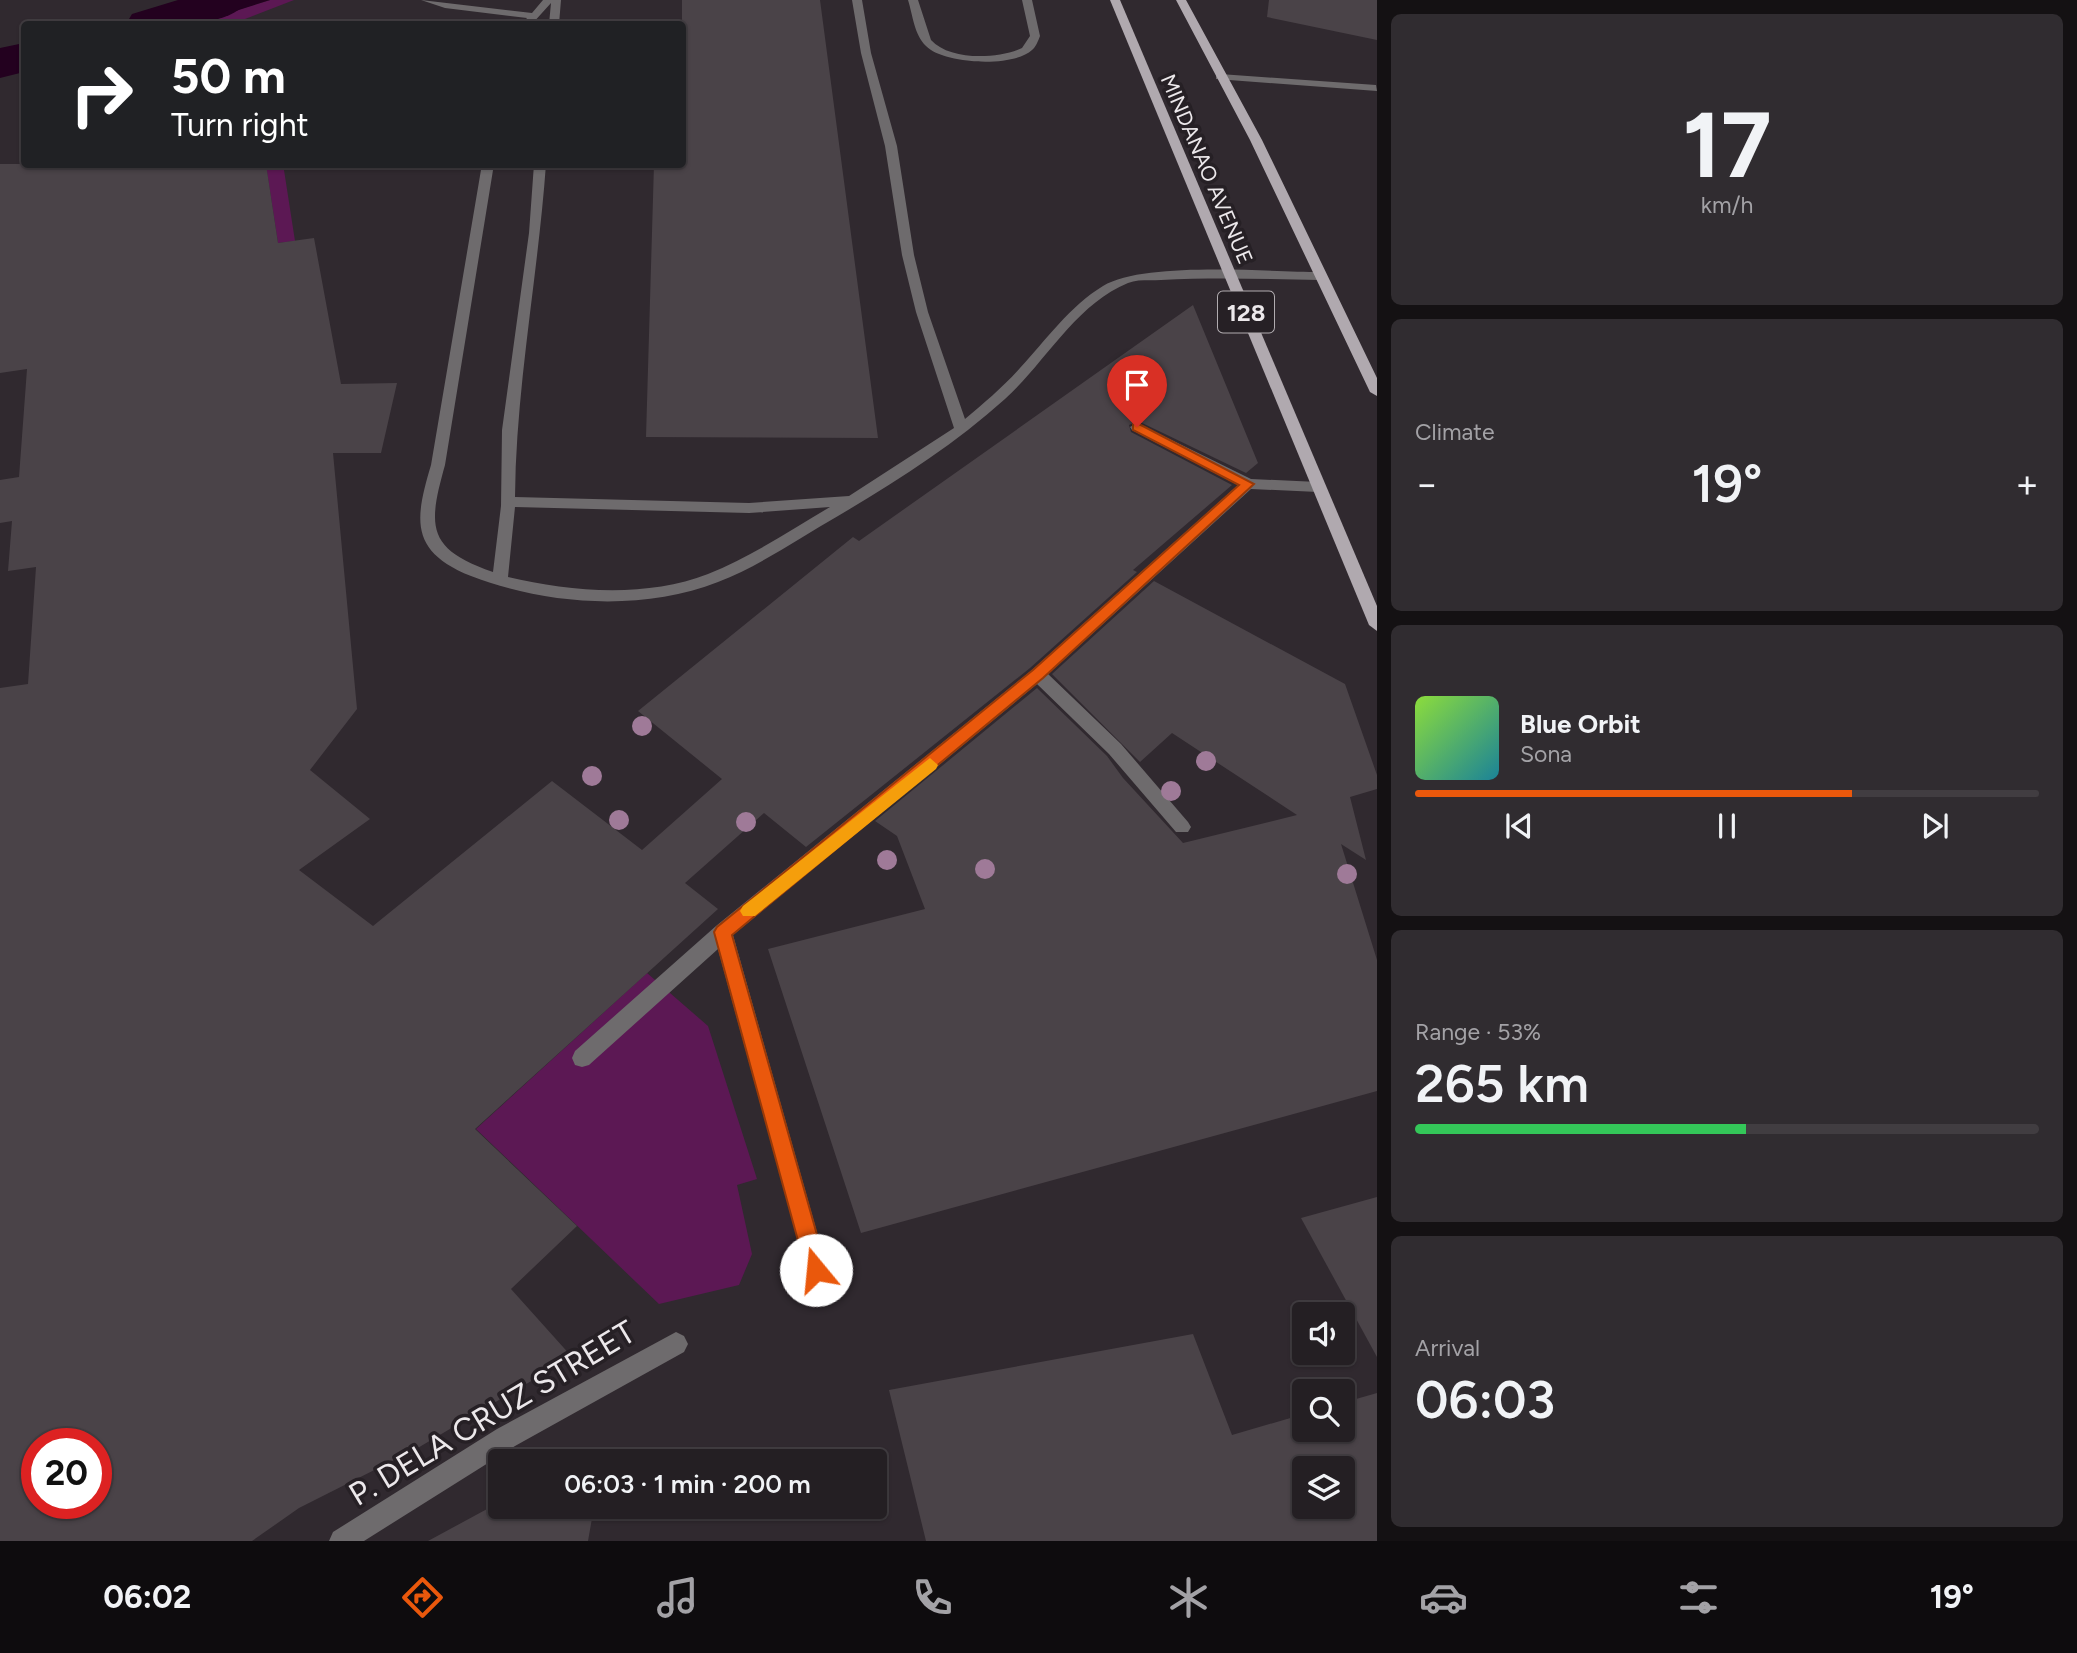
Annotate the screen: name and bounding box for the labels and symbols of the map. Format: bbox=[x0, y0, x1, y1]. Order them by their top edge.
street label: MINDANAO AVENUE bbox=[1156, 70, 1258, 268]
road number: 128 bbox=[1218, 292, 1274, 332]
pin bbox=[1107, 355, 1167, 427]
position arrow bbox=[779, 1233, 853, 1307]
street label: P. DELA CRUZ STREET bbox=[342, 1312, 642, 1514]
speed limit sign: 20 bbox=[21, 1428, 112, 1519]

